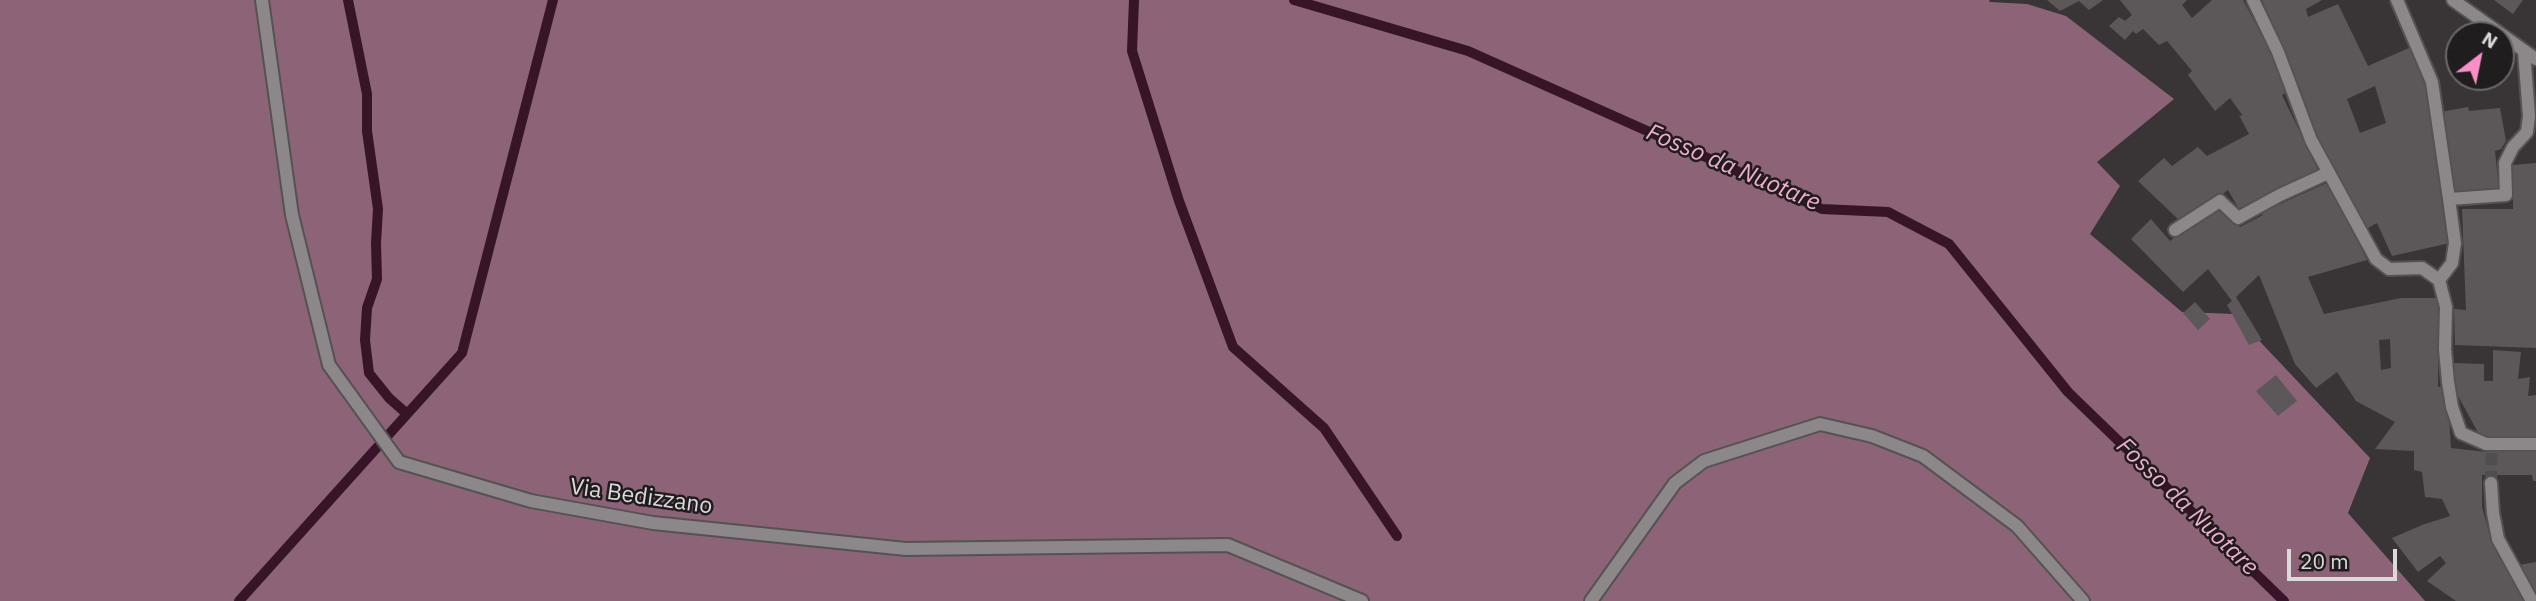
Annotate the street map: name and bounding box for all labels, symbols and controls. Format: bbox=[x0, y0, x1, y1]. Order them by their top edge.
north arrow bbox=[2445, 21, 2515, 91]
text: N bbox=[2478, 26, 2502, 54]
water label: Fosso da Nuotare bbox=[1642, 118, 1824, 218]
water label: Fosso da Nuotare bbox=[2110, 432, 2264, 582]
street label: Via Bedizzano bbox=[568, 473, 714, 521]
scale bar bbox=[2291, 534, 2401, 578]
text: 20 m bbox=[2300, 547, 2349, 575]

